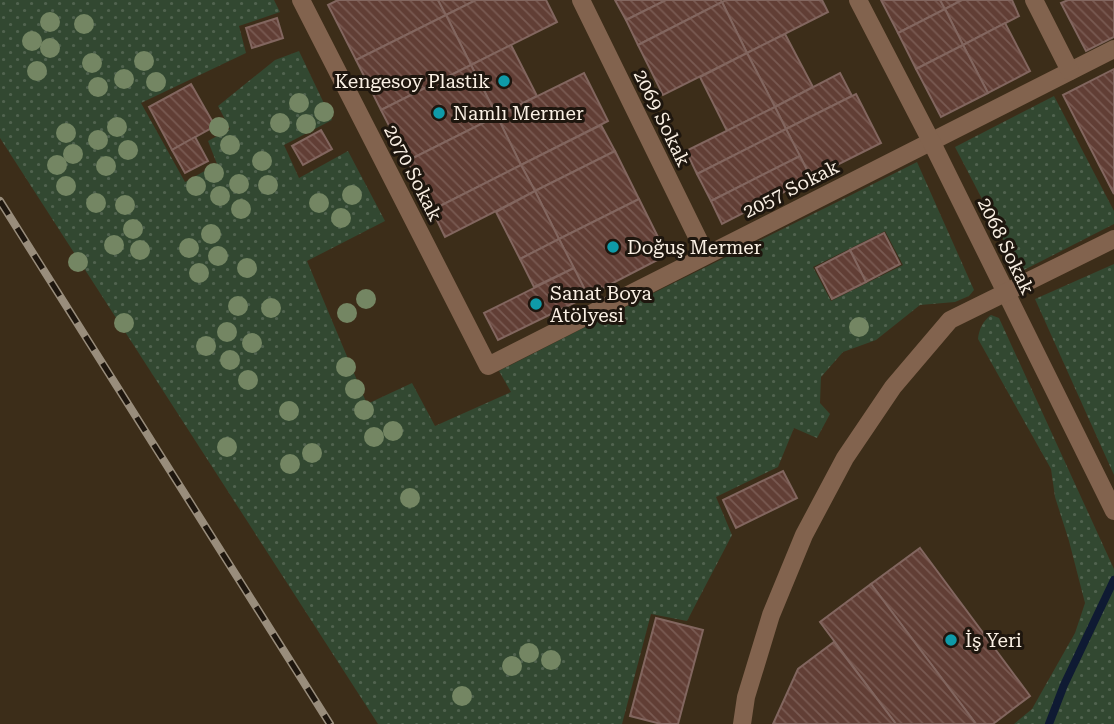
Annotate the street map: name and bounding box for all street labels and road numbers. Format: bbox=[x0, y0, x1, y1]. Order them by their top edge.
street label: 2069 Sokak bbox=[629, 66, 695, 170]
street label: 2070 Sokak bbox=[379, 121, 447, 225]
street label: 2057 Sokak bbox=[739, 155, 843, 223]
street label: 2068 Sokak bbox=[973, 194, 1039, 298]

